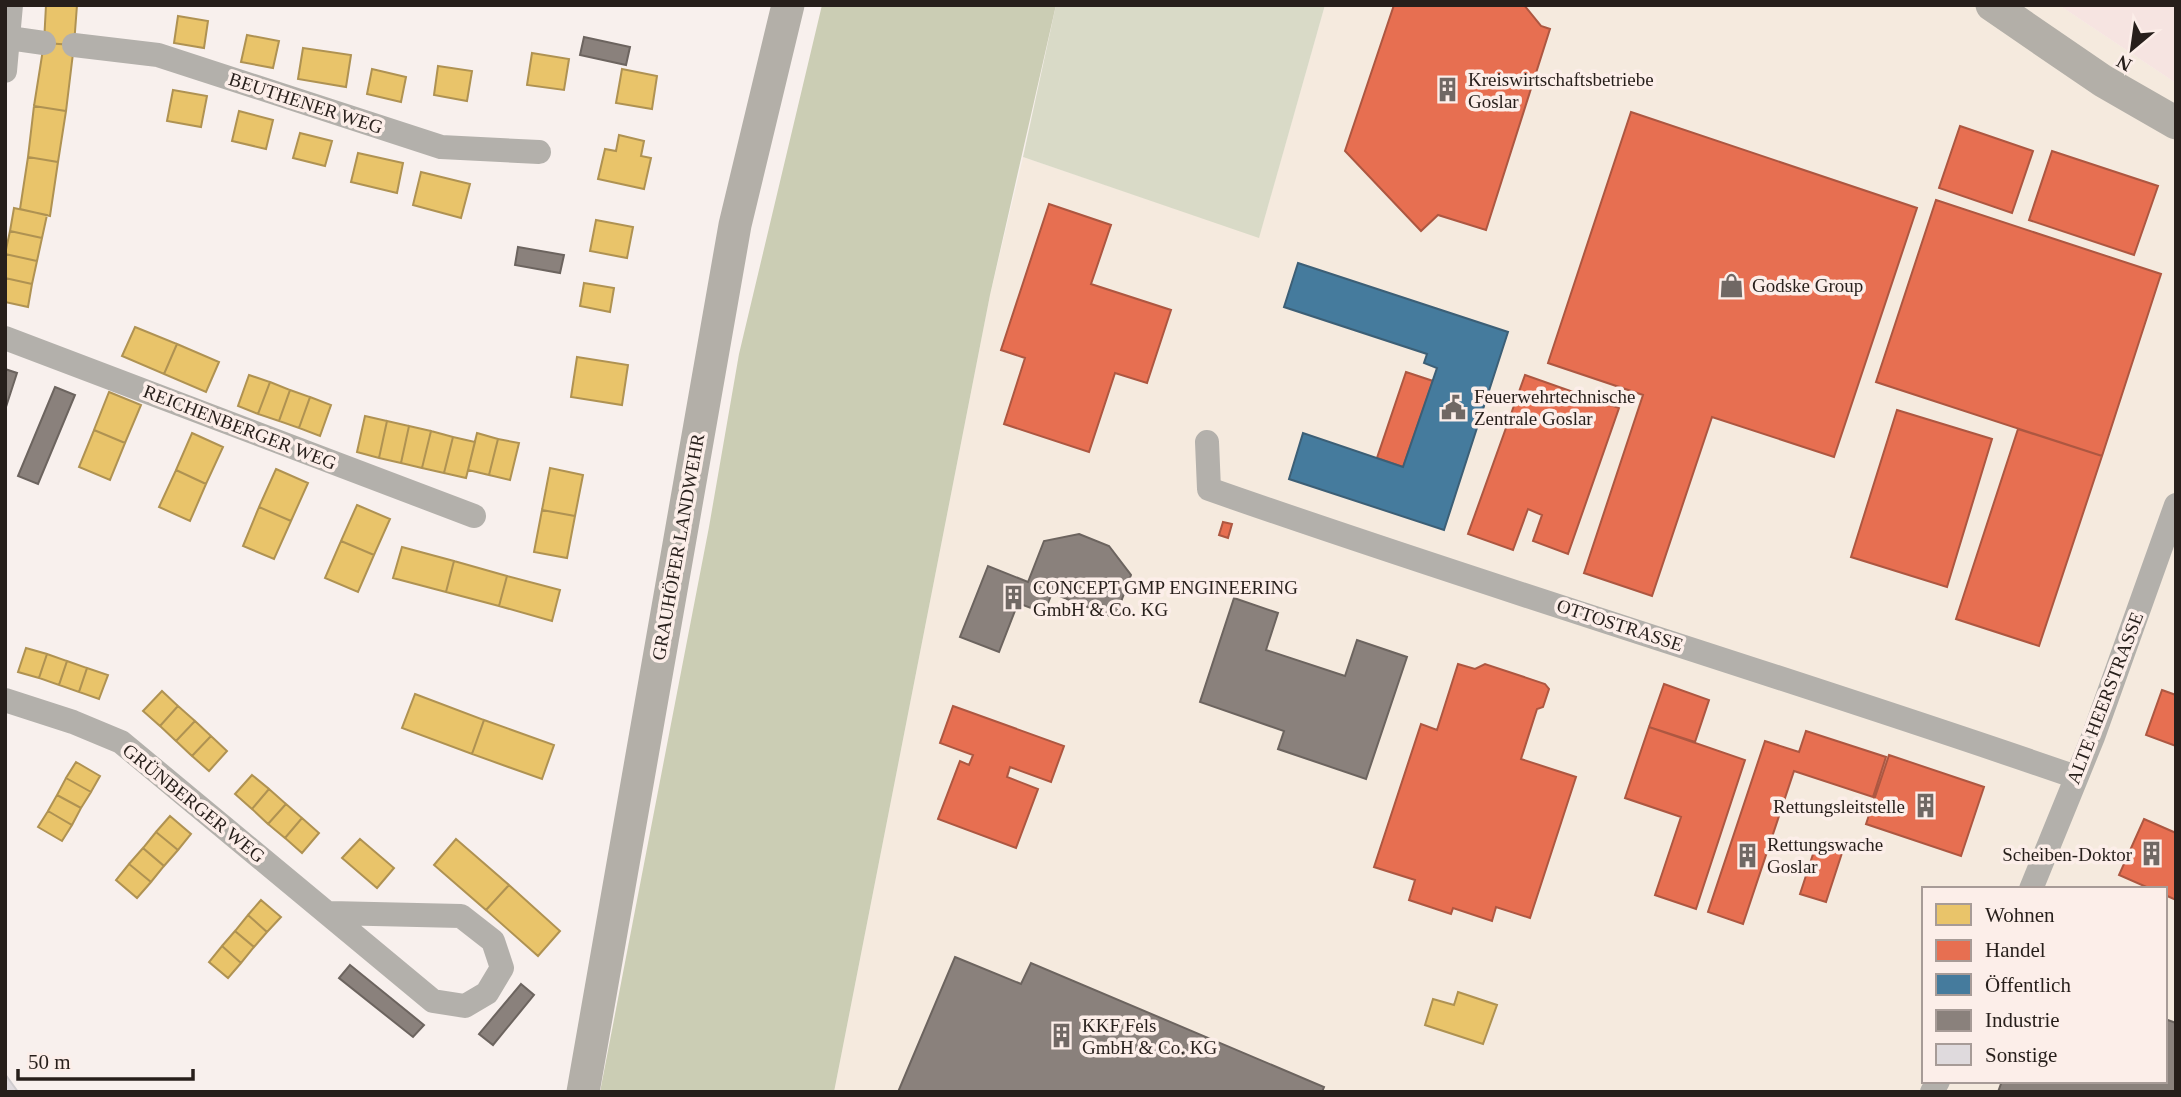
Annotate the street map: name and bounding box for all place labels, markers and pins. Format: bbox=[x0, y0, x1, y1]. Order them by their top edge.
place label: Kreiswirtschaftsbetriebe Goslar bbox=[1468, 69, 1654, 112]
building icon: Kreiswirtschaftsbetriebe Goslar bbox=[1434, 76, 1462, 104]
shop icon: Godske Group bbox=[1718, 271, 1746, 299]
place label: Godske Group bbox=[1752, 275, 1863, 296]
place label: Feuerwehrtechnische Zentrale Goslar bbox=[1474, 386, 1635, 429]
public building icon: Feuerwehrtechnische Zentrale Goslar bbox=[1440, 393, 1468, 421]
place label: CONCEPT GMP ENGINEERING GmbH & Co. KG bbox=[1033, 577, 1298, 620]
building icon: CONCEPT GMP ENGINEERING GmbH & Co. KG bbox=[999, 584, 1027, 612]
building icon: Rettungsleitstelle bbox=[1911, 792, 1939, 820]
place label: Rettungsleitstelle bbox=[1773, 796, 1905, 817]
place label: Rettungswache Goslar bbox=[1767, 834, 1883, 877]
building icon: Scheiben-Doktor bbox=[2138, 840, 2166, 868]
building icon: Rettungswache Goslar bbox=[1733, 841, 1761, 869]
place label: Scheiben-Doktor bbox=[2002, 844, 2133, 865]
place label: KKF Fels GmbH & Co. KG bbox=[1082, 1015, 1217, 1058]
building icon: KKF Fels GmbH & Co. KG bbox=[1048, 1022, 1076, 1050]

